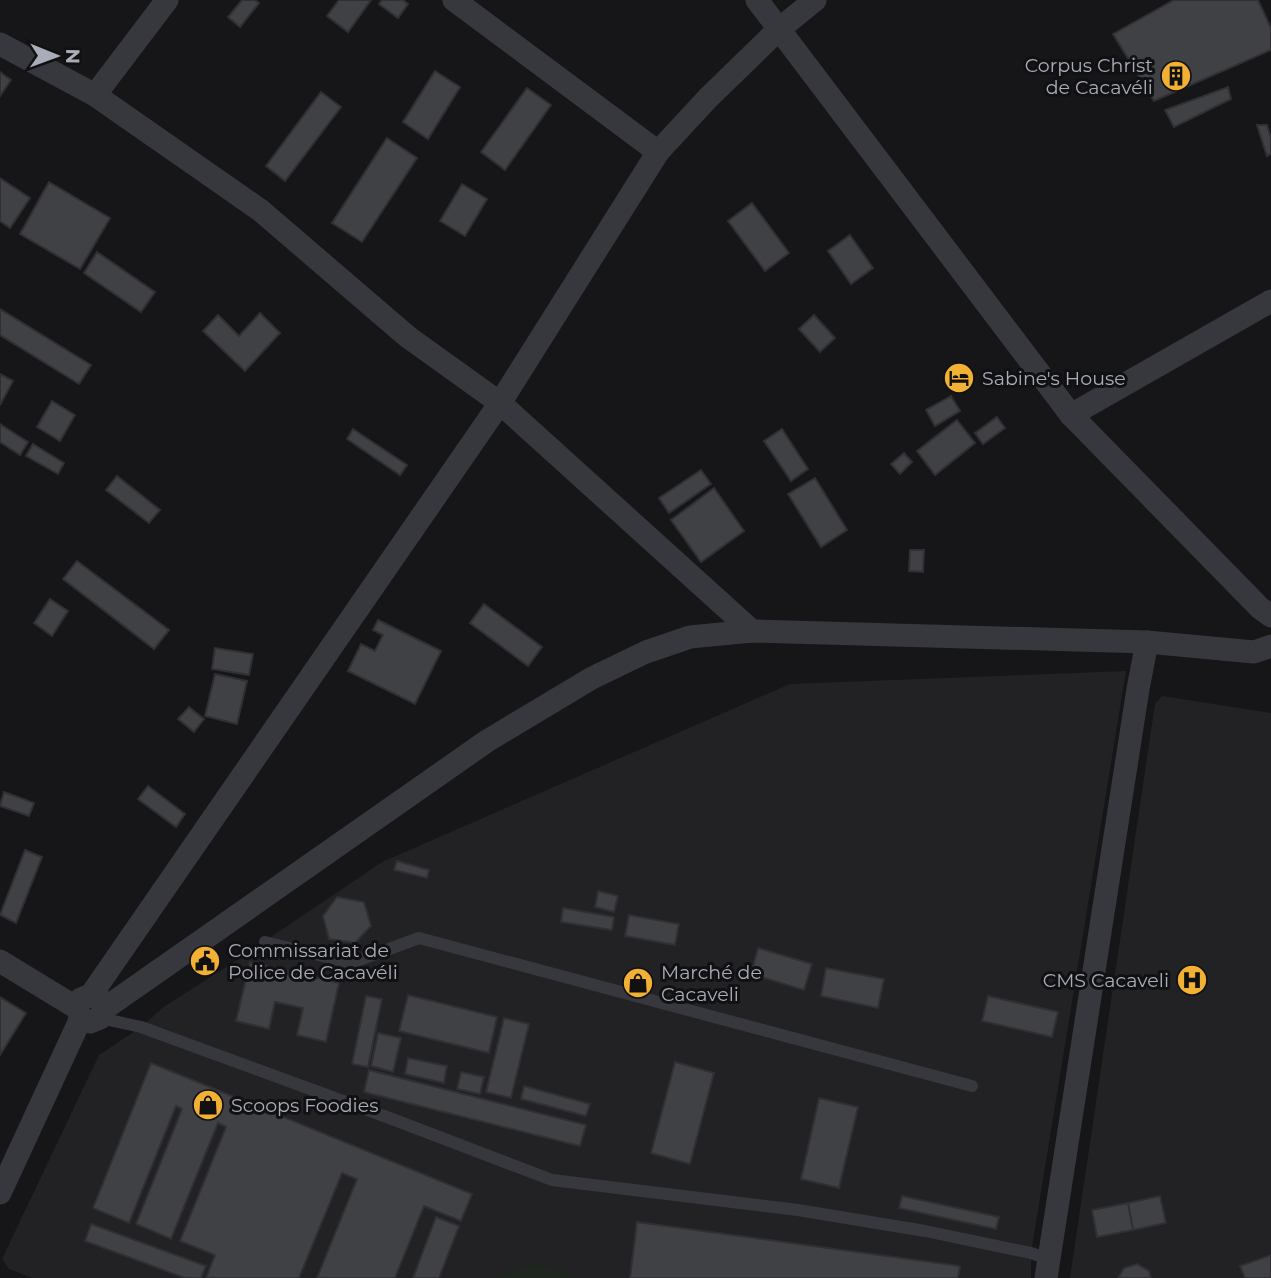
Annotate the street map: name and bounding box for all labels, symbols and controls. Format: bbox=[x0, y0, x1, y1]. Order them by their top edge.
north arrow bbox=[21, 21, 91, 91]
text: N bbox=[61, 48, 84, 64]
place label: Corpus Christ de Cacavéli bbox=[1025, 54, 1153, 99]
building icon: Corpus Christ de Cacavéli bbox=[1159, 59, 1193, 93]
hotel icon: Sabine's House bbox=[942, 361, 976, 395]
place label: Sabine's House bbox=[982, 367, 1126, 390]
place label: Commissariat de Police de Cacavéli bbox=[228, 939, 398, 984]
public building icon: Commissariat de Police de Cacavéli bbox=[188, 944, 222, 978]
place label: Marché de Cacaveli bbox=[661, 961, 762, 1006]
hospital icon: CMS Cacaveli bbox=[1175, 963, 1209, 997]
shop icon: Marché de Cacaveli bbox=[621, 966, 655, 1000]
place label: CMS Cacaveli bbox=[1043, 969, 1169, 992]
shop icon: Scoops Foodies bbox=[191, 1088, 225, 1122]
place label: Scoops Foodies bbox=[231, 1094, 378, 1117]

